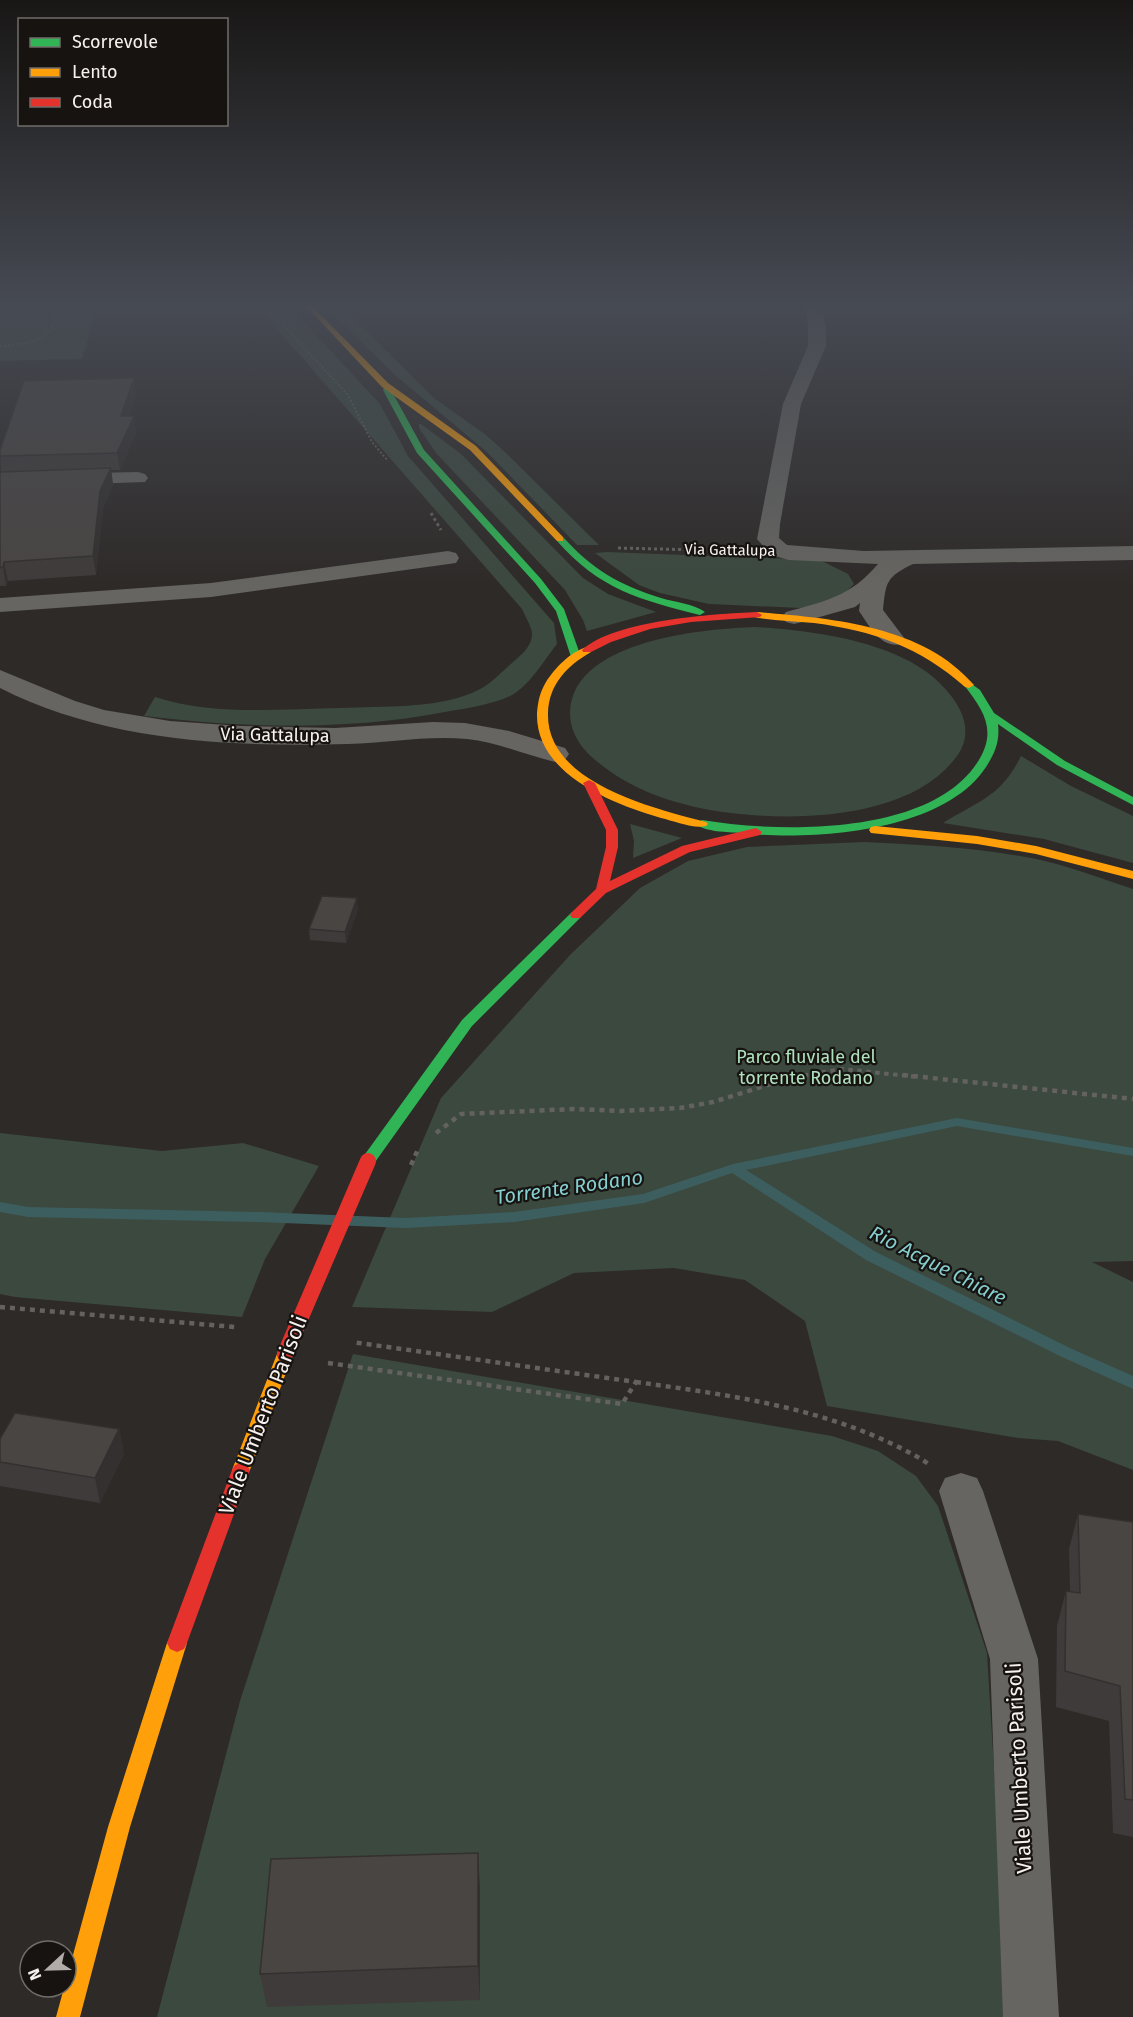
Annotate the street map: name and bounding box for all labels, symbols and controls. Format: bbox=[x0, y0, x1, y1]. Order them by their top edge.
legend bbox=[18, 18, 228, 126]
text: Scorrevole bbox=[72, 31, 158, 53]
text: Lento bbox=[72, 61, 118, 83]
text: Coda bbox=[72, 91, 113, 113]
street label: Via Gattalupa bbox=[684, 540, 776, 560]
street label: Via Gattalupa bbox=[220, 723, 330, 747]
park label: Parco fluviale del torrente Rodano bbox=[736, 1046, 876, 1089]
water label: Torrente Rodano bbox=[494, 1165, 644, 1209]
water label: Rio Acque Chiare bbox=[866, 1220, 1010, 1310]
street label: Viale Umberto Parisoli bbox=[213, 1312, 313, 1518]
street label: Viale Umberto Parisoli bbox=[1000, 1662, 1038, 1874]
north arrow bbox=[18, 1939, 78, 1999]
text: N bbox=[24, 1966, 45, 1983]

